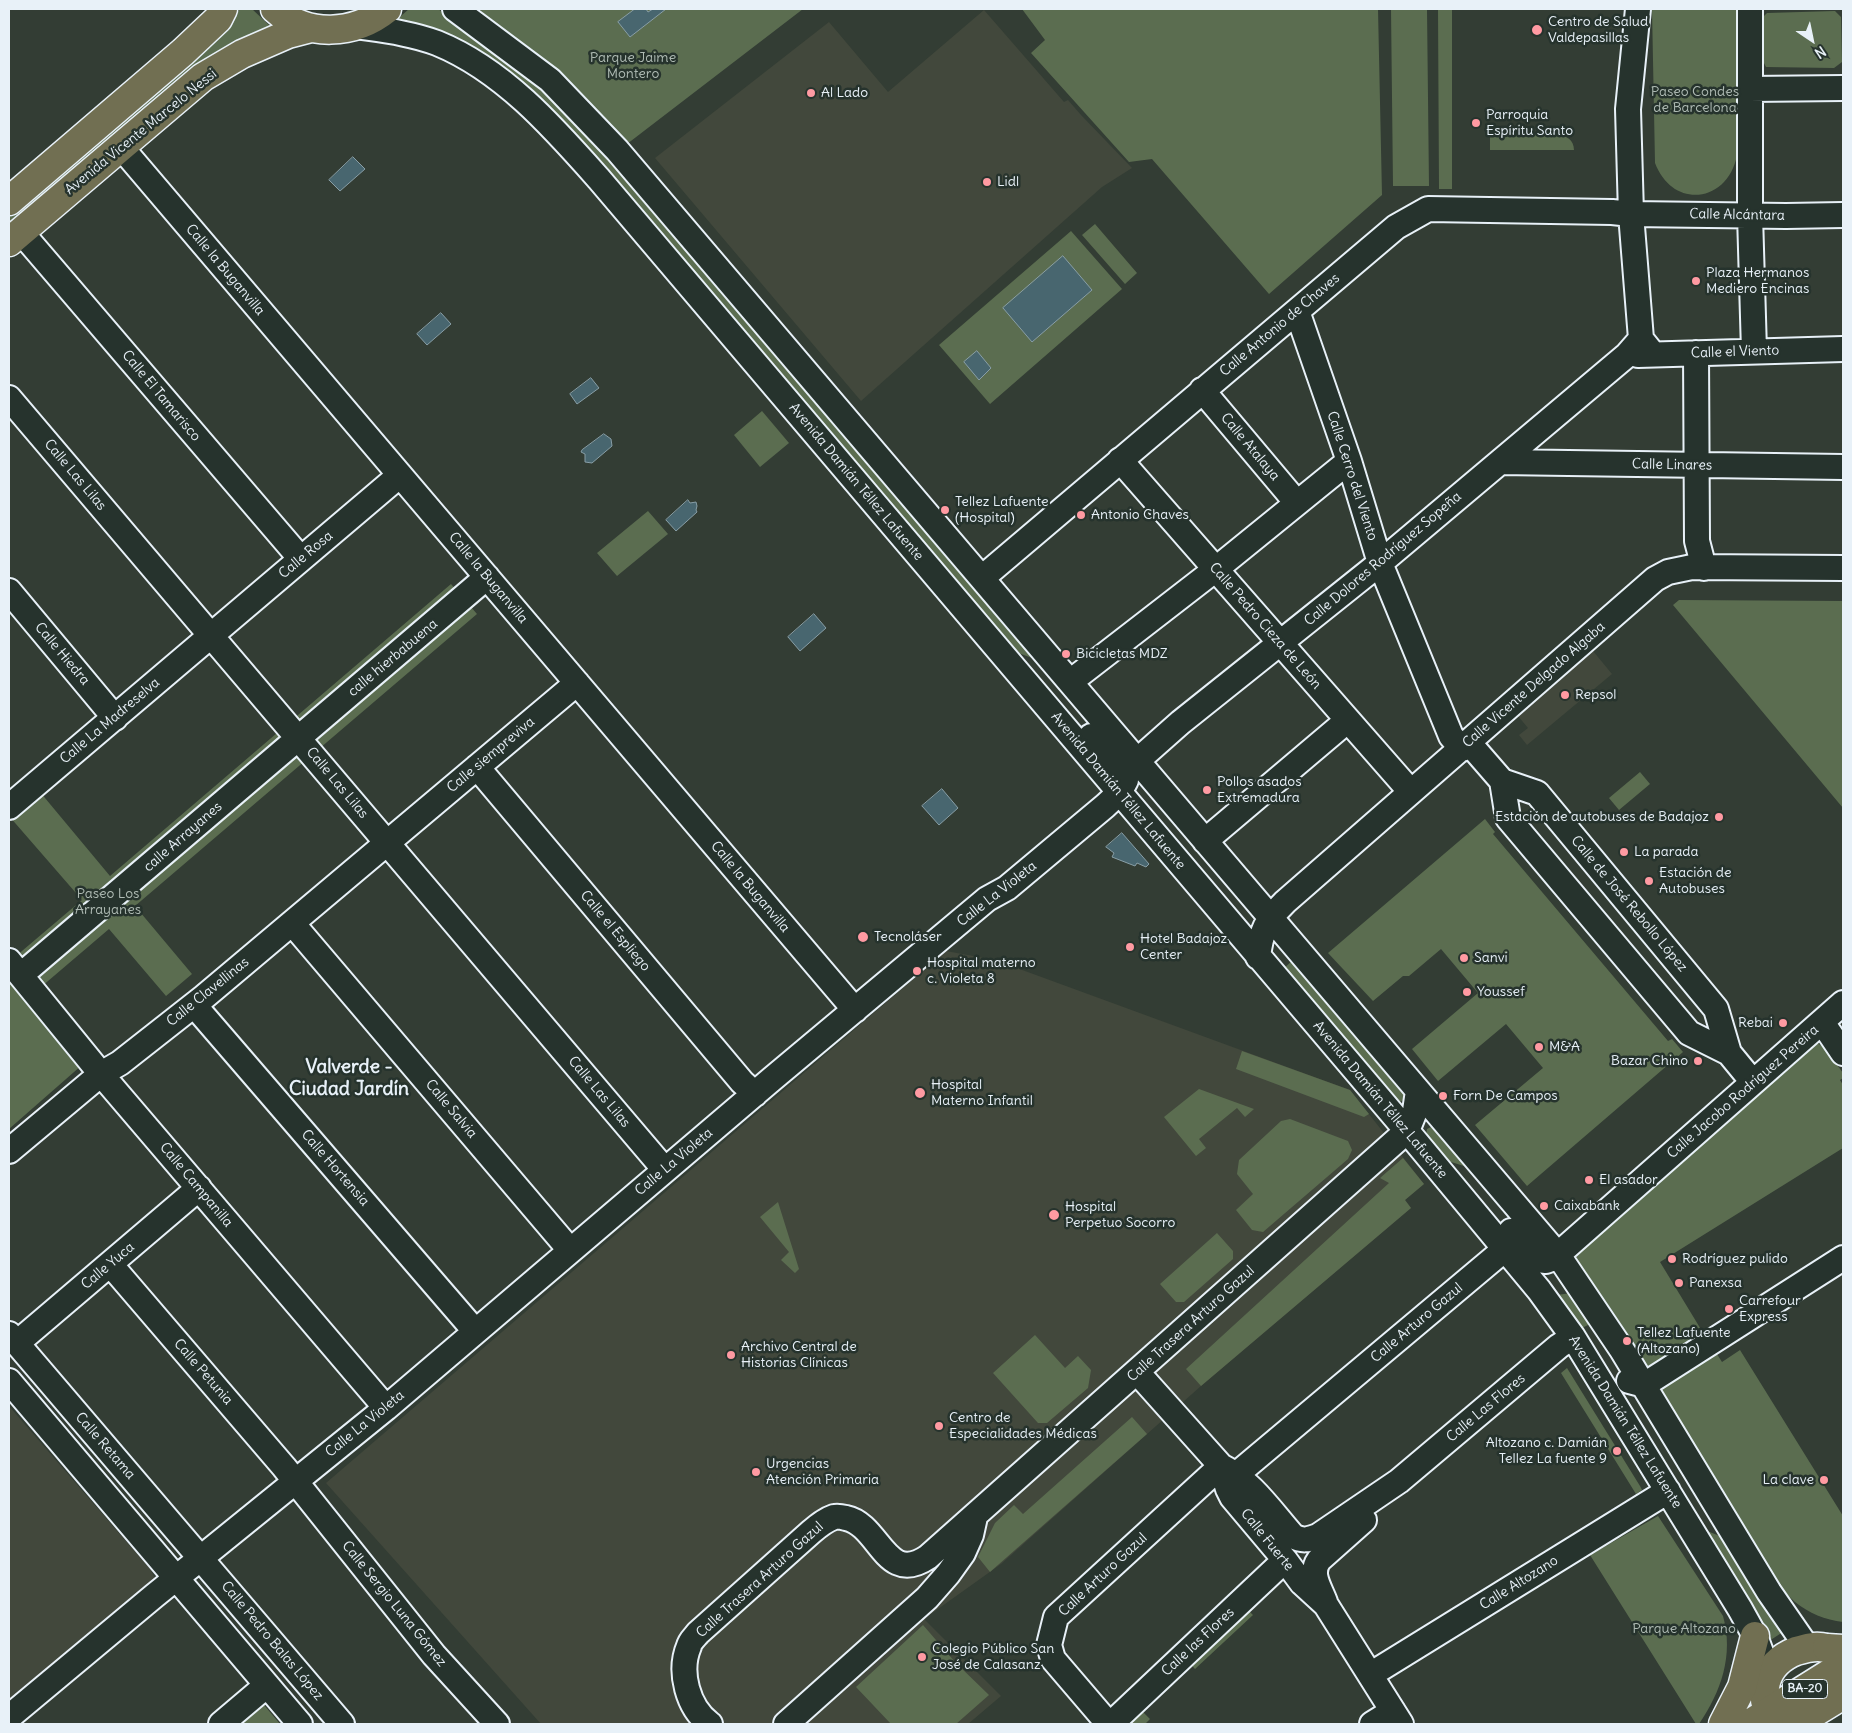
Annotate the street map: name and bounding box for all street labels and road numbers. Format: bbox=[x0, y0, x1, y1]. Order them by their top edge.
street label: Avenida Vicente Marcelo Nessi bbox=[62, 66, 220, 198]
street label: Calle Alcántara bbox=[1689, 206, 1785, 224]
street label: Calle la Buganvilla bbox=[182, 221, 268, 319]
street label: Calle Antonio de Chaves bbox=[1217, 270, 1343, 380]
street label: Calle el Viento bbox=[1691, 342, 1779, 362]
street label: Calle El Tamarisco bbox=[118, 347, 204, 445]
street label: Avenida Damián Téllez Lafuente bbox=[785, 400, 927, 564]
street label: Calle Cerro del Viento bbox=[1323, 409, 1381, 543]
street label: Calle Atalaya bbox=[1217, 410, 1283, 484]
street label: Calle Las Lilas bbox=[40, 436, 110, 514]
street label: Calle Linares bbox=[1632, 456, 1712, 474]
street label: Calle Dolores Rodríguez Sopeña bbox=[1301, 488, 1465, 630]
street label: Calle Rosa bbox=[276, 528, 336, 582]
street label: Calle la Buganvilla bbox=[445, 529, 531, 627]
street label: Calle Pedro Cieza de León bbox=[1205, 559, 1325, 693]
street label: calle hierbabuena bbox=[345, 616, 441, 700]
street label: Calle Vicente Delgado Algaba bbox=[1459, 618, 1609, 752]
street label: Calle Hiedra bbox=[31, 619, 93, 689]
street label: Calle La Madreselva bbox=[57, 674, 163, 768]
street label: Avenida Damián Téllez Lafuente bbox=[1047, 709, 1189, 873]
street label: Calle siempreviva bbox=[444, 714, 538, 796]
street label: Calle Las Lilas bbox=[302, 744, 372, 822]
street label: calle Arrayanes bbox=[140, 798, 226, 876]
street label: Calle de José Rebollo López bbox=[1567, 833, 1691, 975]
street label: Calle la Buganvilla bbox=[707, 838, 793, 936]
street label: Calle La Violeta bbox=[954, 858, 1040, 930]
street label: Calle el Espliego bbox=[576, 887, 654, 975]
street label: Calle Clavellinas bbox=[164, 954, 252, 1030]
street label: Avenida Damián Téllez Lafuente bbox=[1309, 1018, 1451, 1182]
street label: Calle Jacobo Rodríguez Pereira bbox=[1664, 1022, 1822, 1162]
street label: Calle Las Lilas bbox=[564, 1053, 634, 1131]
street label: Calle Salvia bbox=[422, 1076, 480, 1142]
street label: Calle La Violeta bbox=[632, 1125, 716, 1199]
street label: Calle Hortensia bbox=[297, 1126, 373, 1210]
street label: Calle Campanilla bbox=[156, 1139, 236, 1231]
street label: Calle Yuca bbox=[78, 1239, 138, 1293]
street label: Calle Trasera Arturo Gazul bbox=[1124, 1262, 1258, 1386]
street label: Calle Arturo Gazul bbox=[1368, 1280, 1466, 1366]
street label: Avenida Damián Téllez Lafuente bbox=[1565, 1333, 1685, 1511]
street label: Calle Petunia bbox=[170, 1336, 236, 1408]
street label: Calle Las Flores bbox=[1443, 1370, 1529, 1446]
street label: Calle La Violeta bbox=[322, 1387, 408, 1461]
street label: Calle Retama bbox=[71, 1409, 139, 1483]
street label: Calle Fuerte bbox=[1237, 1506, 1297, 1574]
street label: Calle Trasera Arturo Gazul bbox=[693, 1518, 827, 1642]
street label: Calle Arturo Gazul bbox=[1055, 1530, 1151, 1620]
street label: Calle Sergio Luna Gómez bbox=[338, 1538, 450, 1670]
street label: Calle Altozano bbox=[1477, 1552, 1561, 1614]
street label: Calle Pedro Balas López bbox=[217, 1578, 327, 1704]
street label: Calle las Flores bbox=[1158, 1604, 1238, 1680]
road number: BA-20 bbox=[1782, 1680, 1828, 1698]

